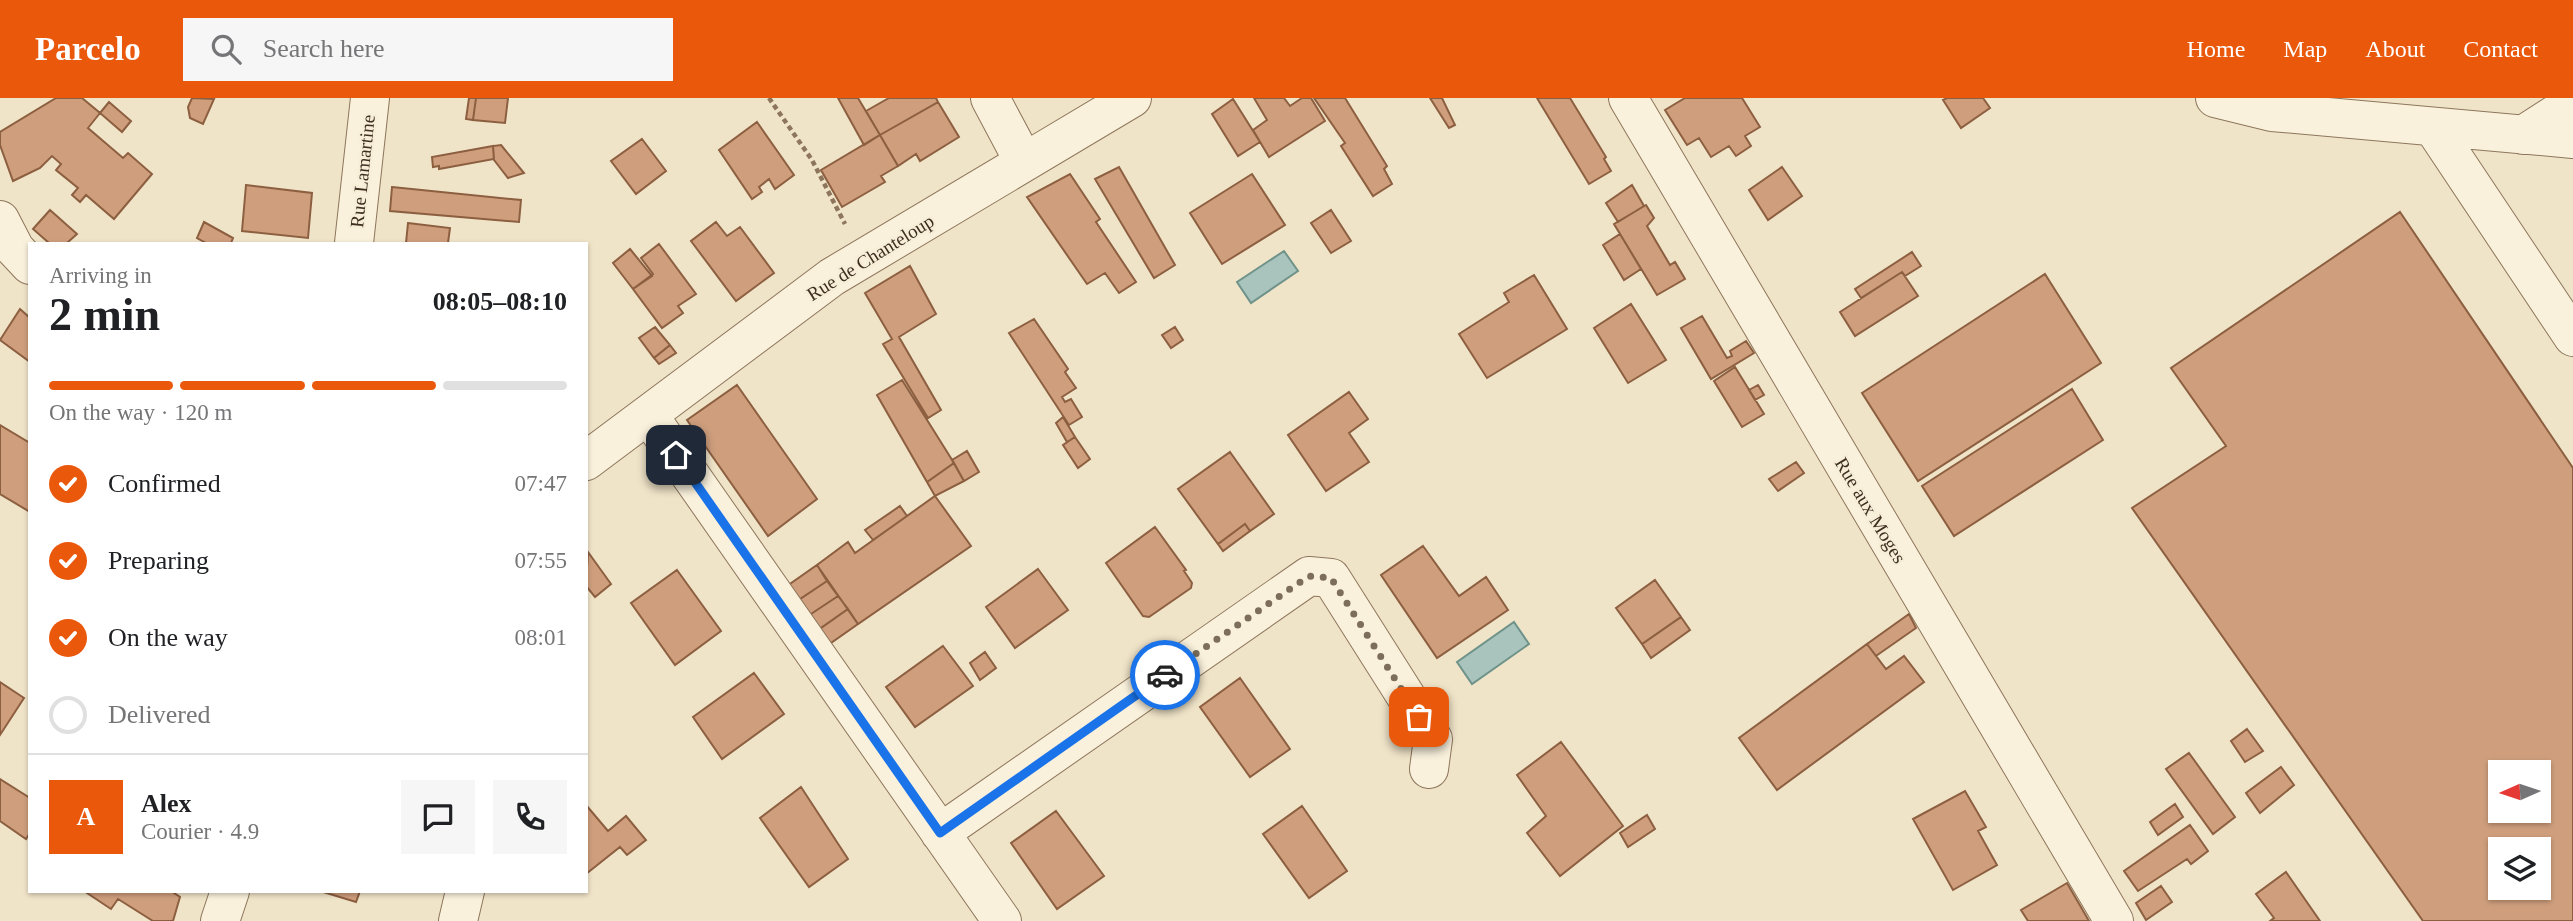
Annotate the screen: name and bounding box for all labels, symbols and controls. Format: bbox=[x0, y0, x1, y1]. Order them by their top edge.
search box bbox=[183, 18, 673, 81]
icon: search bbox=[207, 30, 245, 68]
text: Parcelo bbox=[35, 31, 141, 67]
text: Search here bbox=[263, 34, 385, 63]
text: Home bbox=[2187, 36, 2245, 62]
text: Map bbox=[2283, 36, 2327, 62]
text: About bbox=[2365, 36, 2425, 62]
text: Contact bbox=[2463, 36, 2538, 62]
street label: Rue Lamartine bbox=[346, 114, 379, 229]
street label: Rue de Chanteloup bbox=[803, 210, 938, 305]
text: Arriving in bbox=[49, 263, 152, 288]
text: 08:05–08:10 bbox=[433, 287, 567, 316]
text: 2 min bbox=[49, 289, 160, 340]
text: On the way · 120 m bbox=[49, 400, 232, 425]
pin bbox=[646, 425, 706, 485]
icon: home bbox=[657, 436, 695, 474]
street label: Rue aux Moges bbox=[1831, 454, 1910, 567]
icon: check bbox=[49, 465, 87, 503]
text: Confirmed bbox=[108, 469, 221, 498]
text: 07:47 bbox=[515, 471, 567, 496]
icon: check bbox=[49, 542, 87, 580]
text: Preparing bbox=[108, 546, 209, 575]
text: 07:55 bbox=[515, 548, 567, 573]
icon: check bbox=[49, 619, 87, 657]
text: On the way bbox=[108, 623, 228, 652]
text: 08:01 bbox=[515, 625, 567, 650]
courier bbox=[1130, 640, 1200, 710]
icon: car bbox=[1146, 656, 1184, 694]
pin bbox=[1389, 687, 1449, 747]
icon: bag bbox=[1400, 698, 1438, 736]
text: Delivered bbox=[108, 700, 211, 729]
north arrow bbox=[2488, 760, 2552, 822]
map controls bbox=[2488, 760, 2551, 900]
button: chat bbox=[401, 780, 475, 854]
button: phone bbox=[493, 780, 567, 854]
text: Alex bbox=[141, 789, 192, 818]
text: A bbox=[77, 802, 95, 831]
text: Courier · 4.9 bbox=[141, 819, 259, 844]
button: layers bbox=[2488, 837, 2551, 900]

